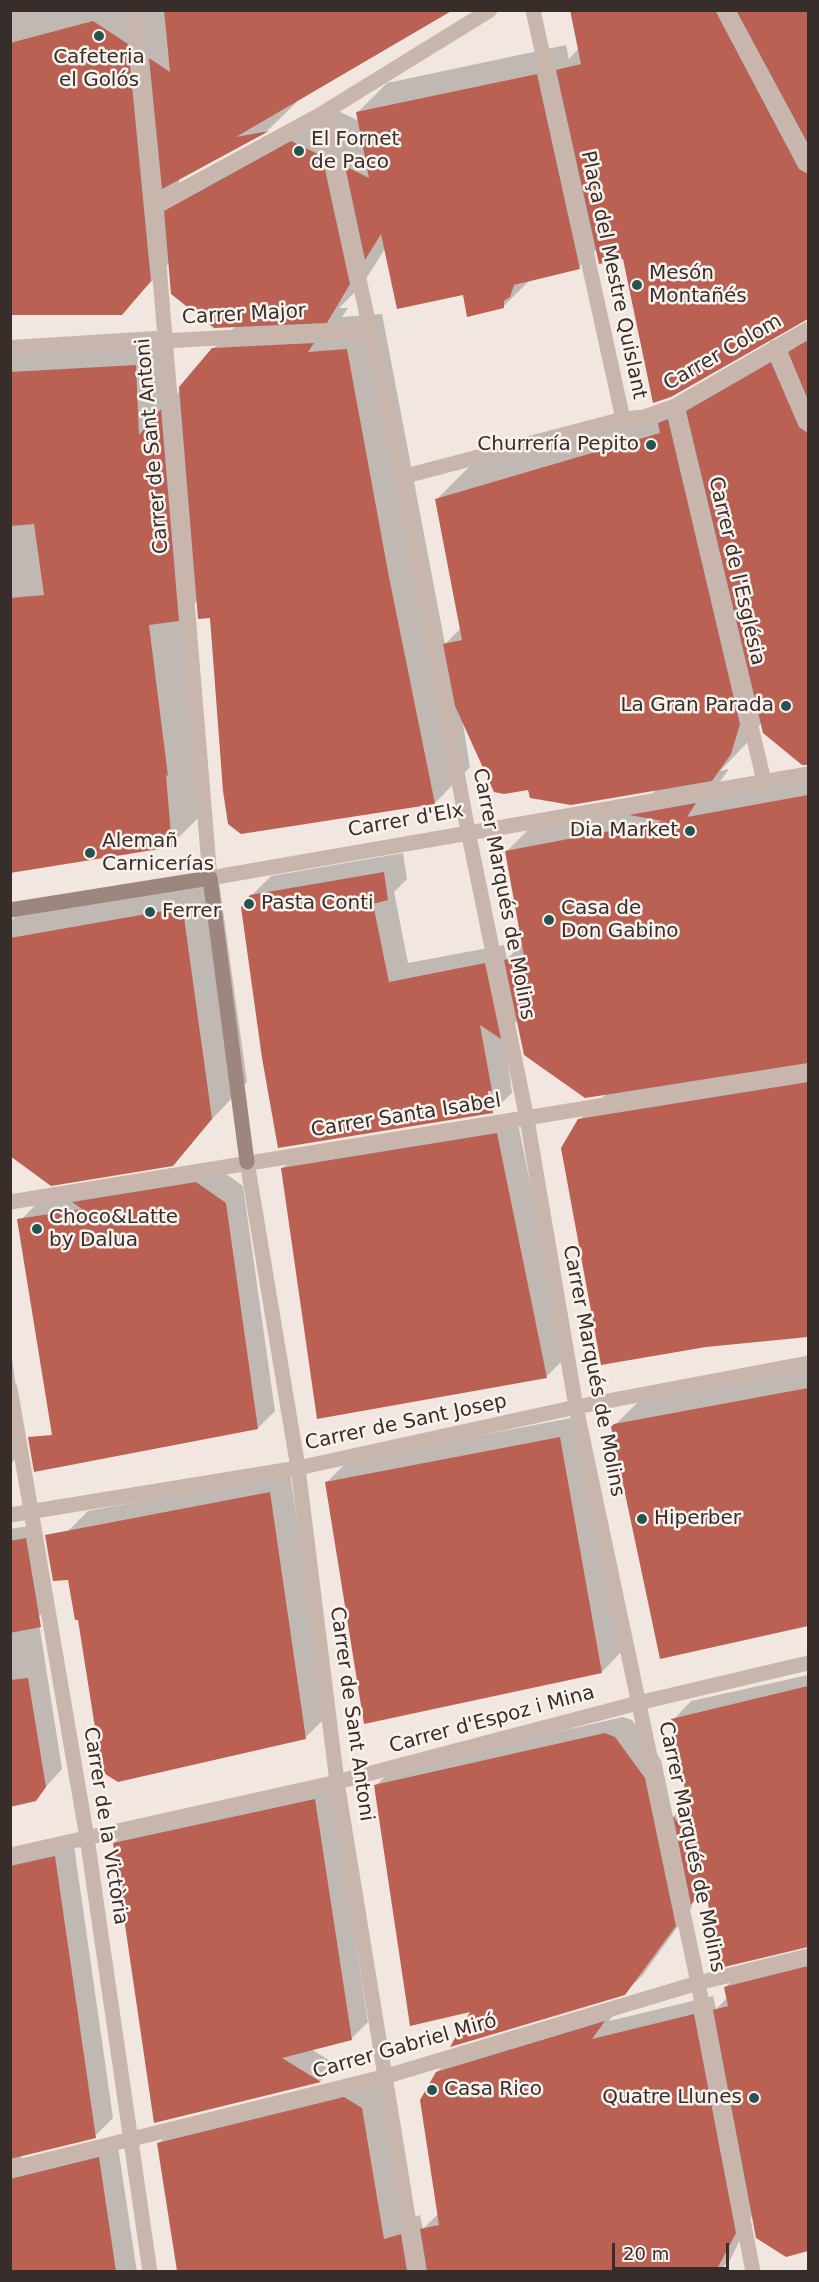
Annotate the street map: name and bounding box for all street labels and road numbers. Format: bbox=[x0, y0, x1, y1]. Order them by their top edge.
street label: Plaça del Mestre Quislant bbox=[575, 149, 651, 401]
street label: Carrer Major bbox=[181, 300, 307, 330]
street label: Carrer Colom bbox=[660, 310, 786, 396]
street label: Carrer de Sant Antoni bbox=[132, 337, 174, 555]
street label: Carrer de l'Església bbox=[703, 474, 769, 668]
street label: Carrer Marqués de Molins bbox=[467, 766, 539, 1022]
street label: Carrer d'Elx bbox=[346, 799, 466, 843]
street label: Carrer Santa Isabel bbox=[309, 1089, 503, 1143]
street label: Carrer Marqués de Molins bbox=[557, 1243, 629, 1499]
street label: Carrer de Sant Josep bbox=[303, 1390, 509, 1456]
street label: Carrer de Sant Antoni bbox=[324, 1605, 378, 1823]
street label: Carrer d'Espoz i Mina bbox=[387, 1681, 597, 1759]
street label: Carrer Marqués de Molins bbox=[653, 1719, 729, 1975]
street label: Carrer de la Victòria bbox=[77, 1725, 133, 1927]
street label: Carrer Gabriel Miró bbox=[310, 2009, 500, 2085]

